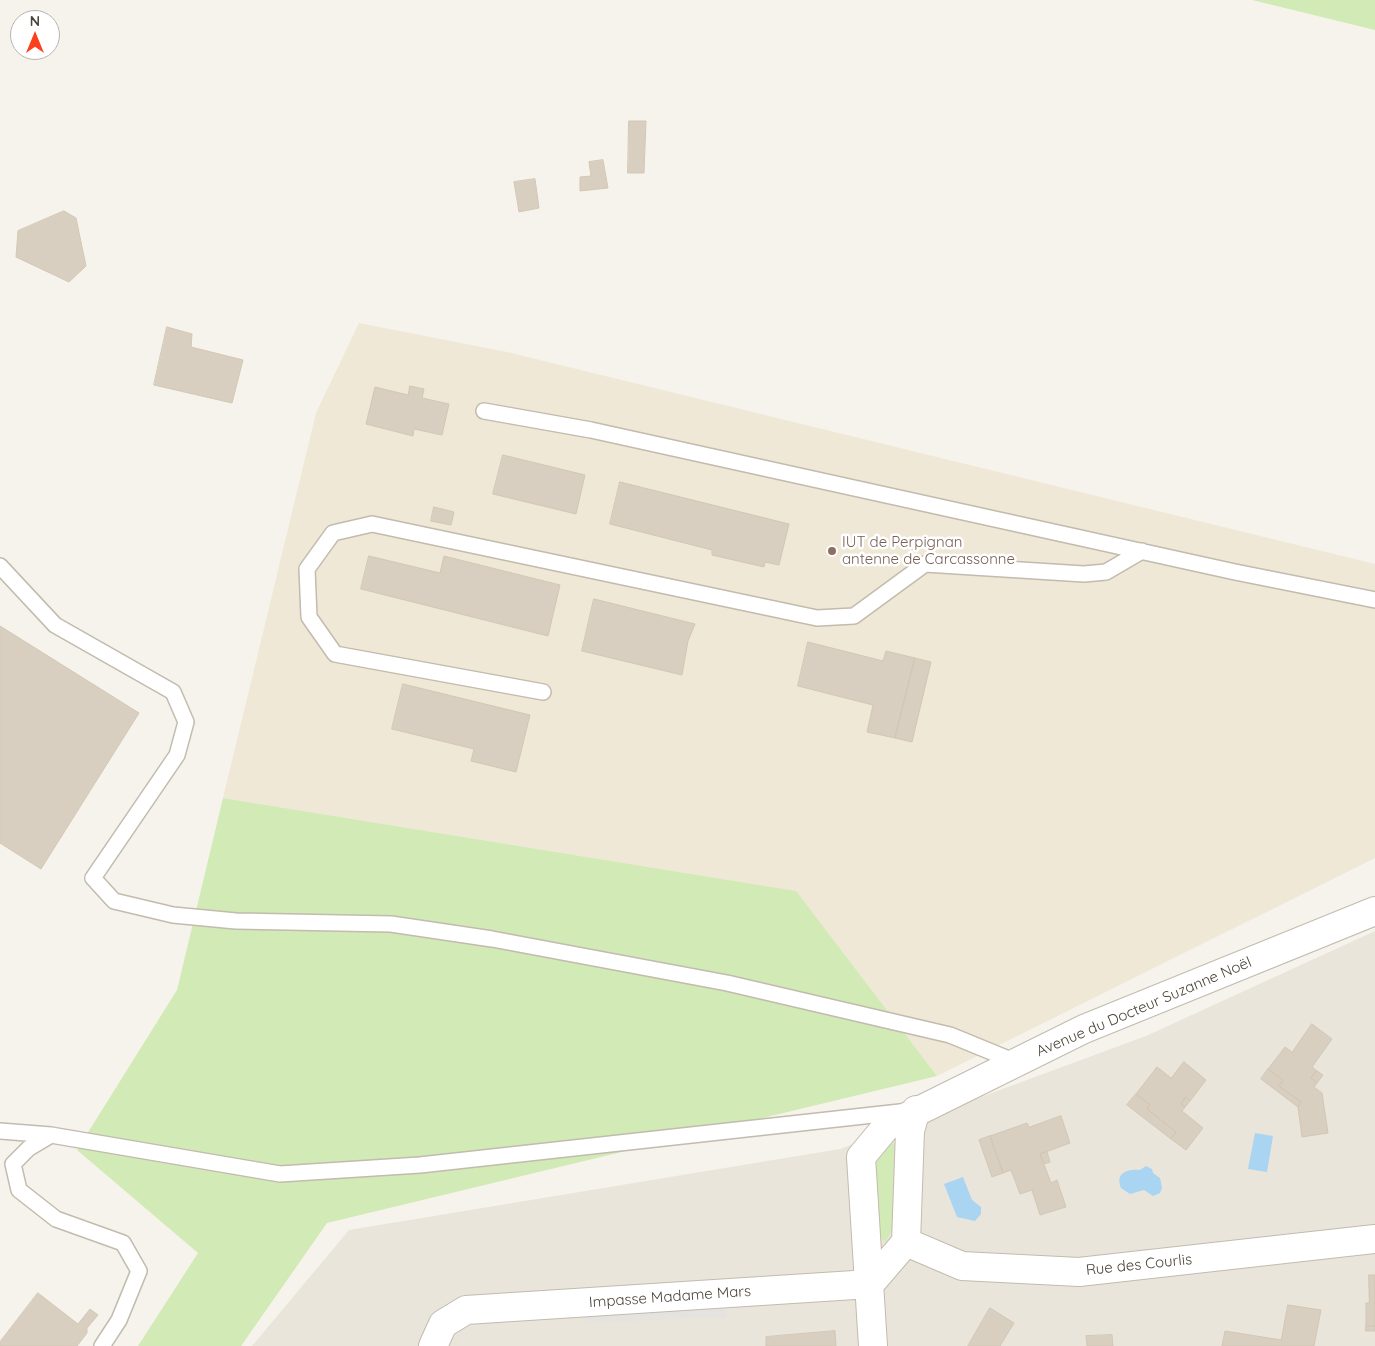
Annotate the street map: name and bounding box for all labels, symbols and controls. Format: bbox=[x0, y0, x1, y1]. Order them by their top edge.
north arrow bbox=[10, 10, 60, 60]
text: N bbox=[30, 12, 40, 30]
place label: IUT de Perpignan antenne de Carcassonne bbox=[842, 533, 1015, 568]
marker: IUT de Perpignan antenne de Carcassonne bbox=[826, 545, 838, 557]
street label: Avenue du Docteur Suzanne Noël bbox=[1034, 953, 1254, 1061]
street label: Rue des Courlis bbox=[1085, 1250, 1193, 1280]
street label: Impasse Madame Mars bbox=[588, 1282, 752, 1312]

